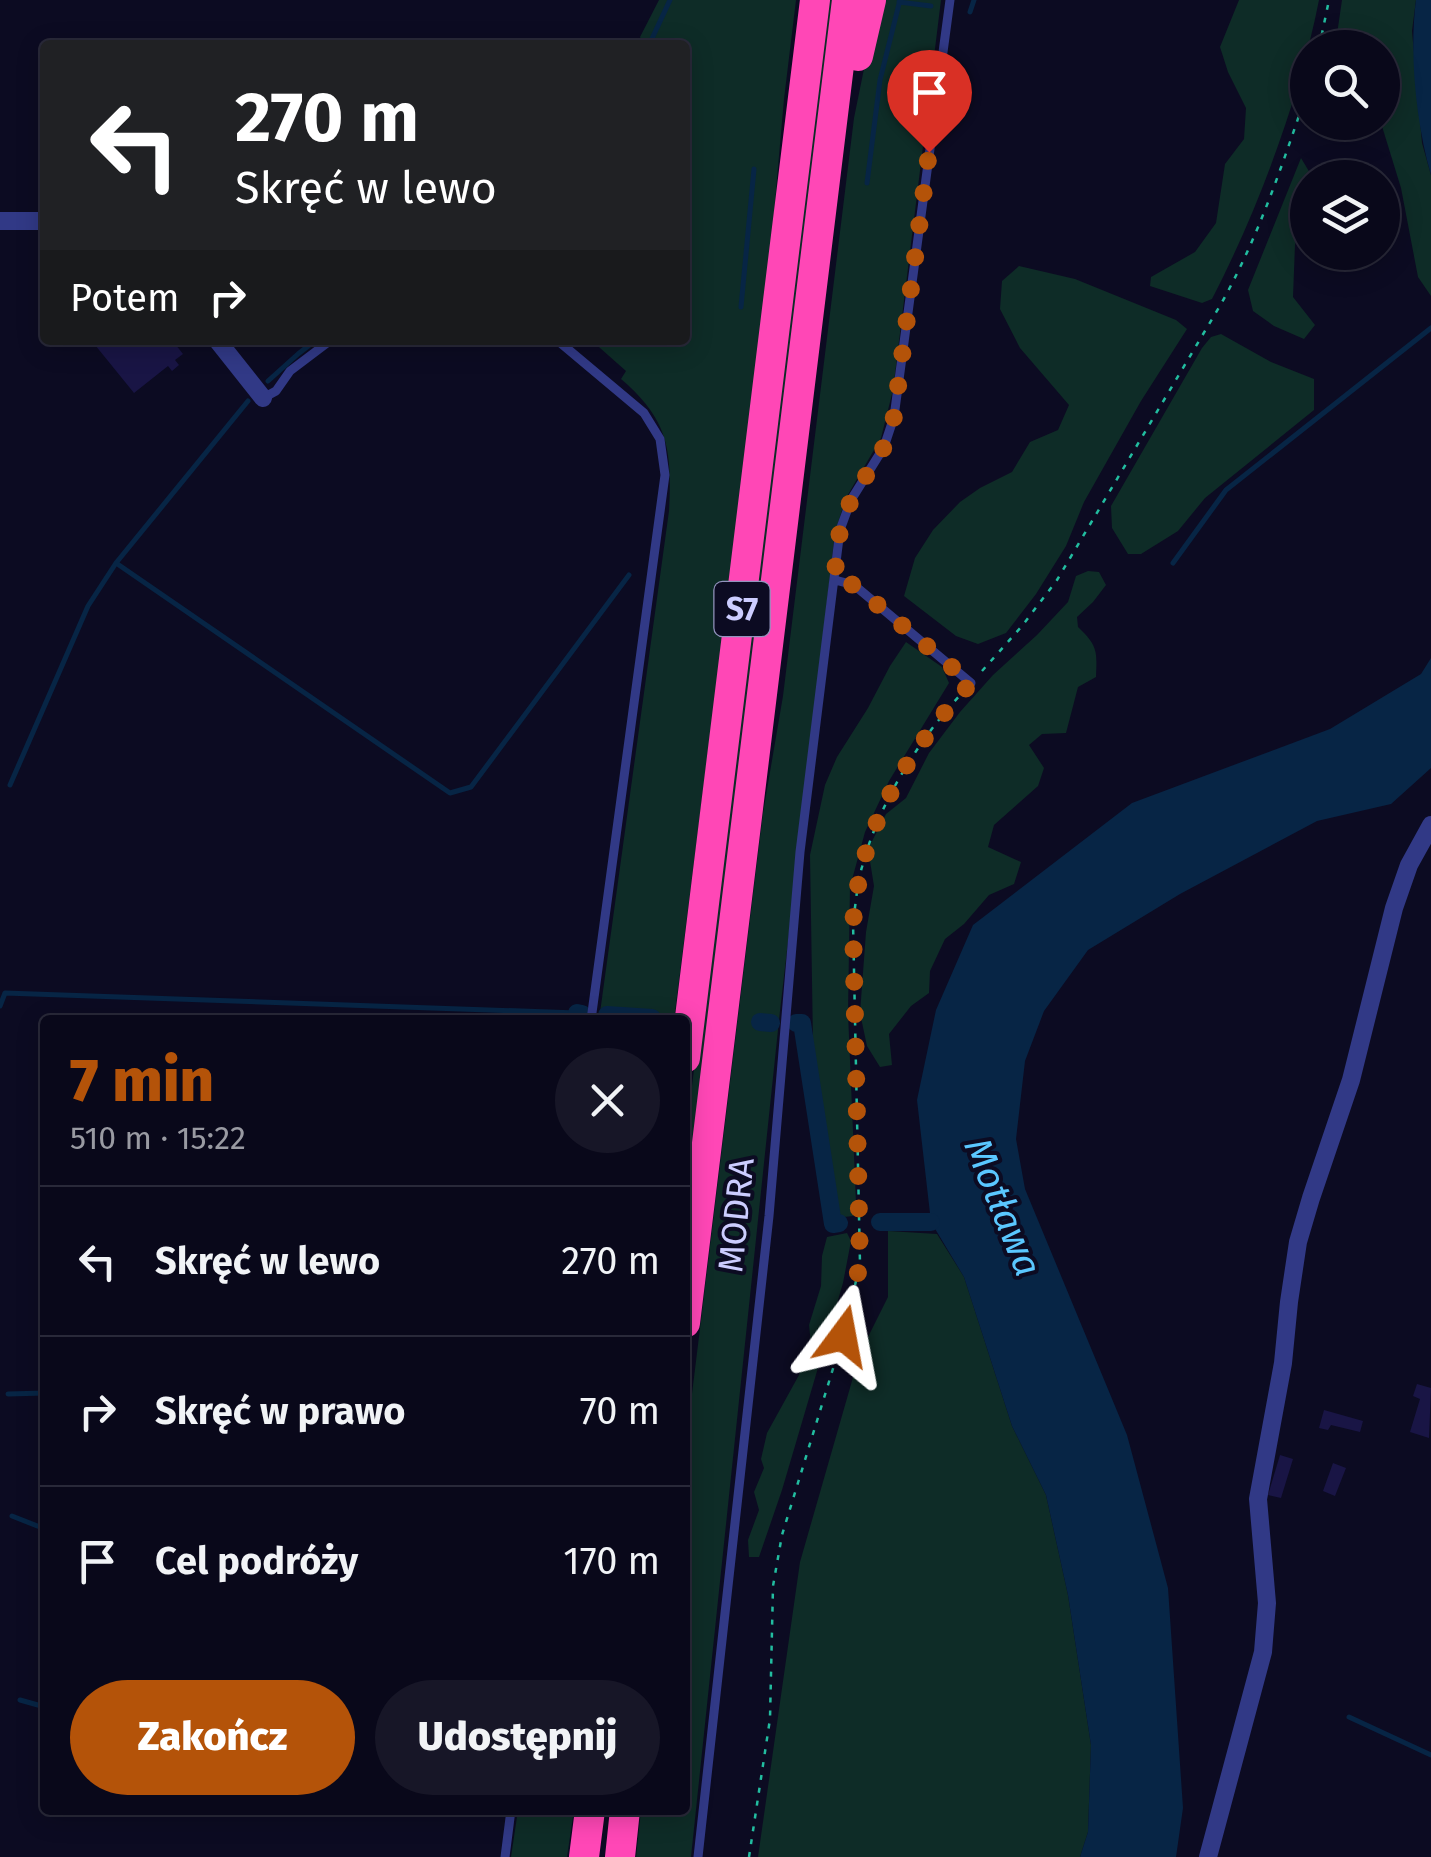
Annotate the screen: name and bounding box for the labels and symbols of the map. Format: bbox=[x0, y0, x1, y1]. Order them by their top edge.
pin bbox=[887, 50, 972, 153]
road number: S7 bbox=[714, 582, 770, 636]
water label: Motława bbox=[954, 1131, 1052, 1283]
street label: MODRA bbox=[709, 1156, 763, 1274]
position arrow bbox=[791, 1284, 895, 1388]

